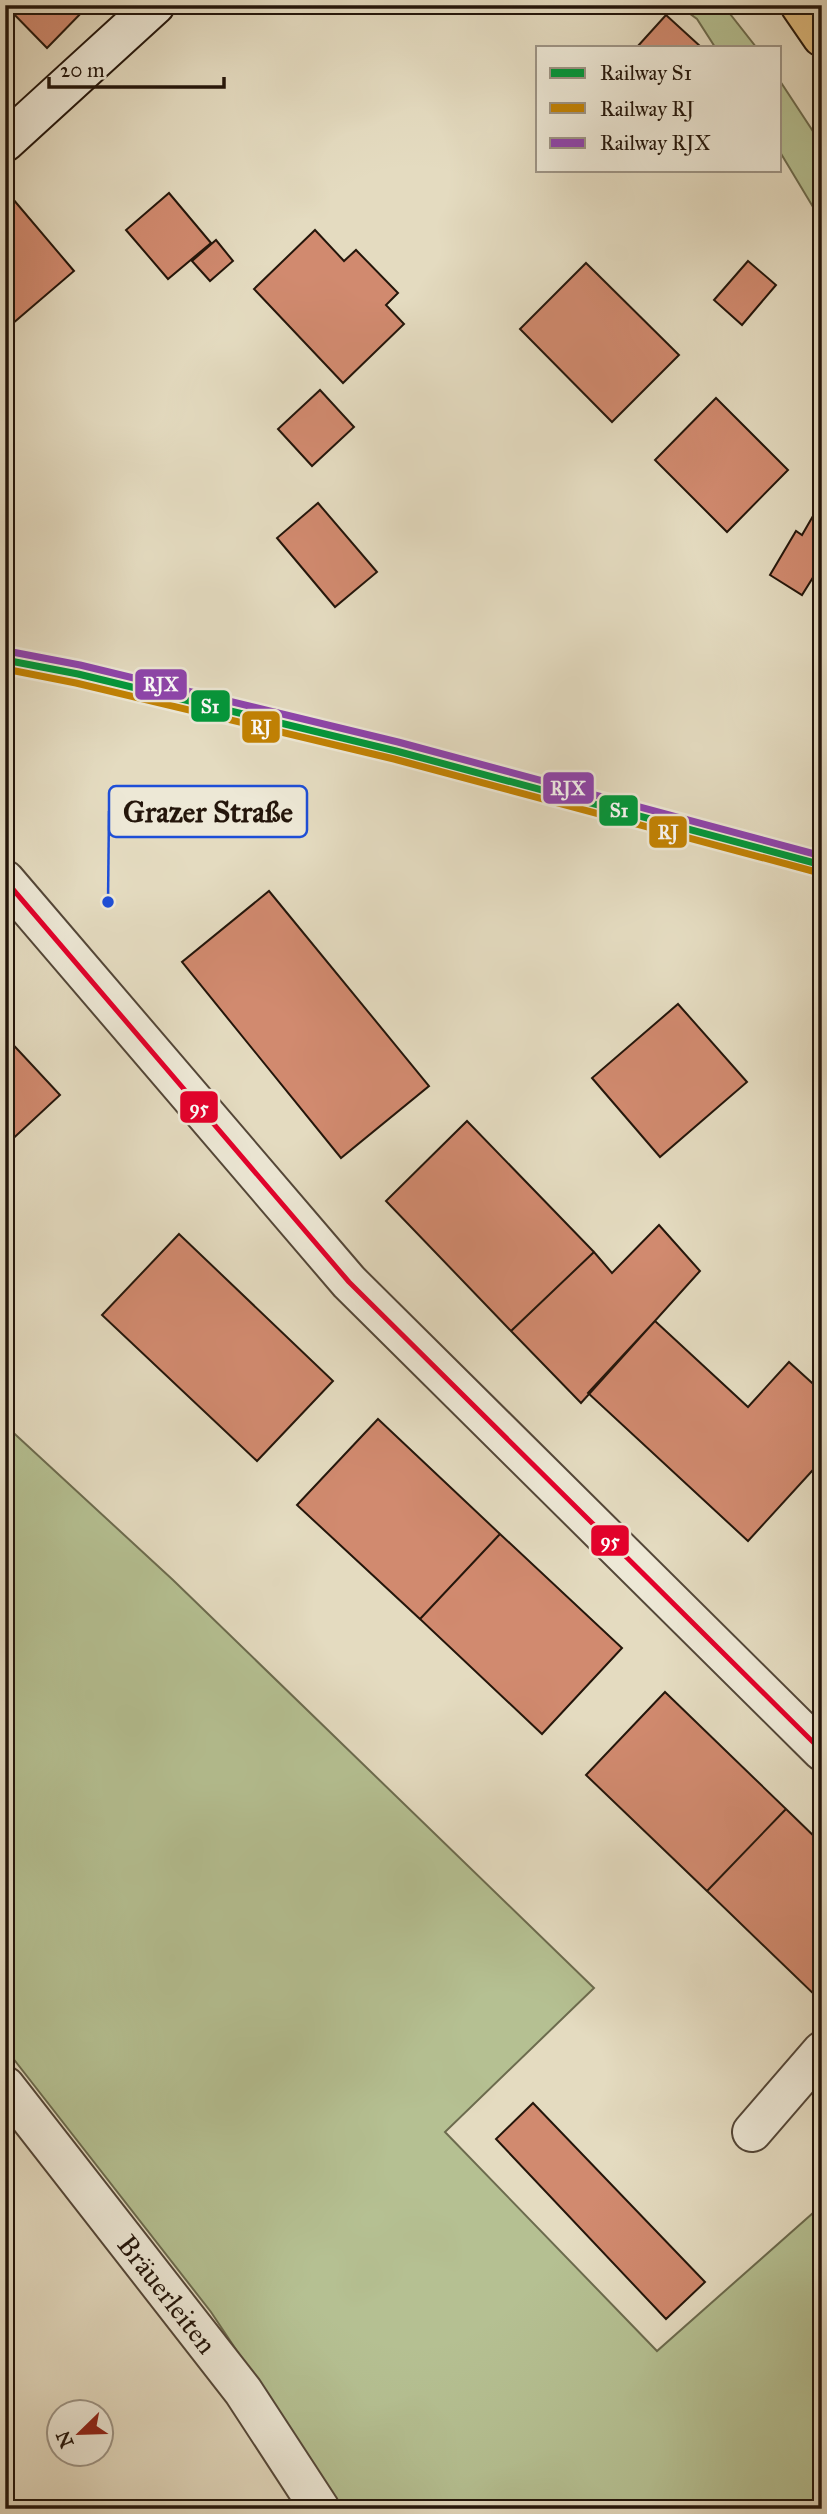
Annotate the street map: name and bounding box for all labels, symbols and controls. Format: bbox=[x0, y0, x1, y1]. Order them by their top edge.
scale bar bbox=[49, 46, 224, 90]
legend bbox=[536, 46, 782, 172]
text: 20 m bbox=[60, 57, 105, 83]
text: Railway S1 bbox=[600, 60, 692, 86]
text: Railway RJ bbox=[600, 96, 695, 122]
text: Railway RJX bbox=[600, 130, 711, 156]
line badge: RJX bbox=[134, 668, 188, 701]
text: RJX bbox=[143, 673, 179, 697]
line badge: S1 bbox=[190, 689, 231, 723]
text: S1 bbox=[201, 695, 220, 718]
line badge: RJ bbox=[241, 710, 281, 744]
text: RJ bbox=[251, 716, 272, 740]
line badge: RJX bbox=[542, 771, 595, 805]
text: RJX bbox=[550, 777, 586, 801]
callout: Grazer Straße bbox=[109, 786, 307, 837]
text: Grazer Straße bbox=[123, 794, 293, 830]
line badge: S1 bbox=[598, 794, 639, 827]
text: S1 bbox=[610, 799, 629, 822]
line badge: RJ bbox=[648, 815, 688, 849]
text: RJ bbox=[658, 821, 679, 845]
line badge: 95 bbox=[179, 1090, 219, 1124]
text: 95 bbox=[189, 1096, 209, 1120]
line badge: 95 bbox=[590, 1524, 630, 1557]
text: 95 bbox=[600, 1529, 620, 1553]
street label: Bräuerleiten bbox=[110, 2228, 224, 2361]
north arrow bbox=[46, 2398, 116, 2468]
text: N bbox=[51, 2428, 79, 2451]

